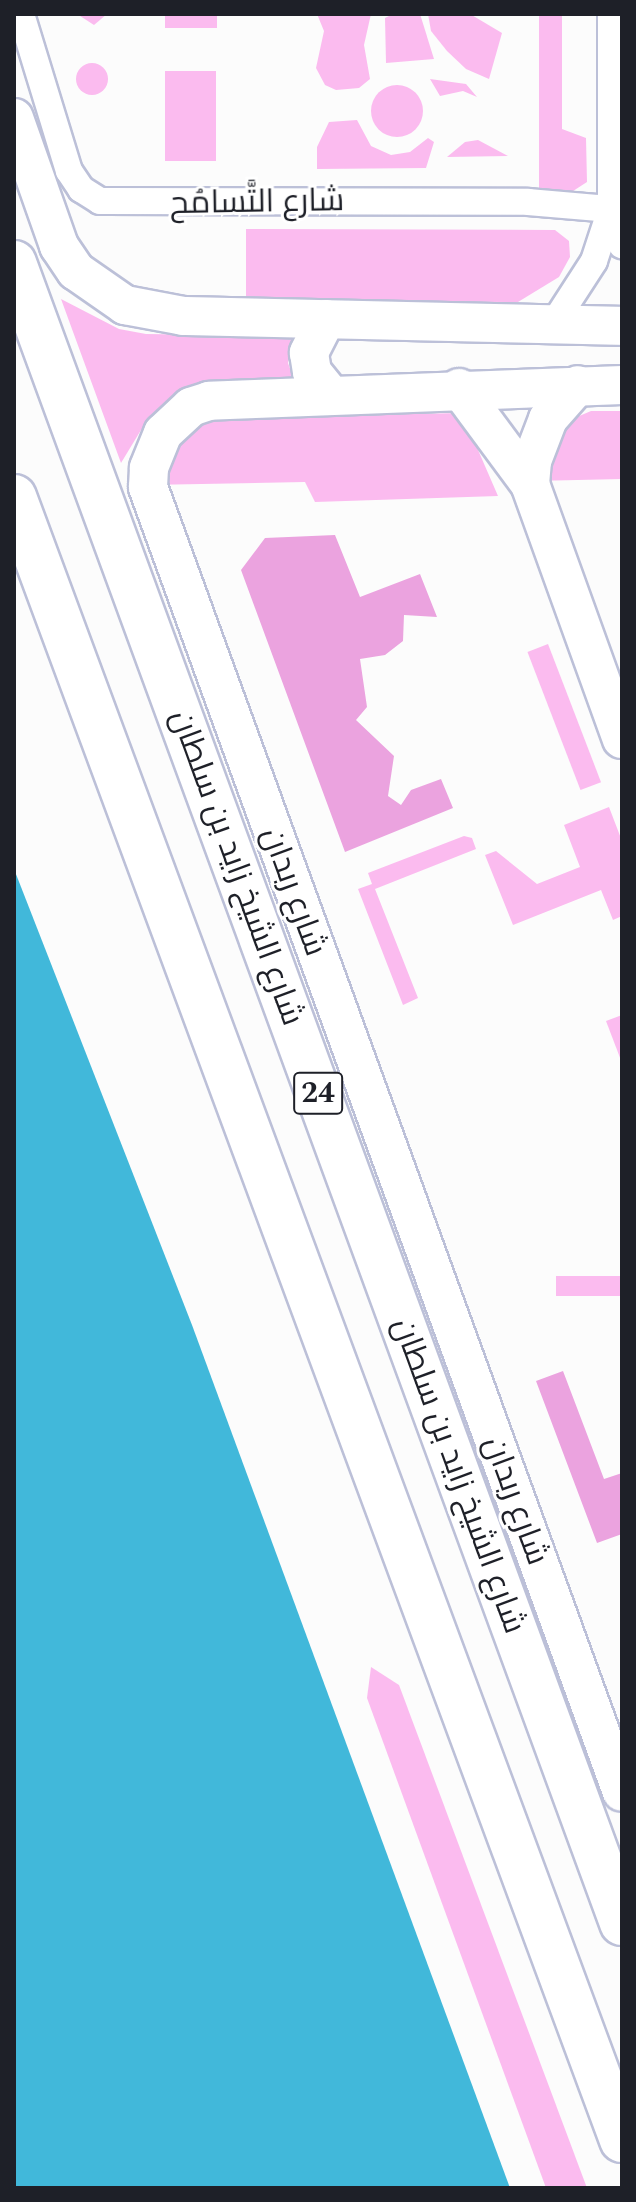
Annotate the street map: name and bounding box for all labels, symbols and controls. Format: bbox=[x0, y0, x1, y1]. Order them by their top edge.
street label: شارع التَّسامُح bbox=[169, 182, 345, 224]
street label: شارع الشيخ زايد بن سلطان bbox=[161, 705, 311, 1031]
street label: شارع ربدان bbox=[252, 822, 334, 962]
road number: 24 bbox=[292, 1067, 344, 1119]
street label: شارع الشيخ زايد بن سلطان bbox=[383, 1313, 533, 1639]
street label: شارع ربدان bbox=[474, 1431, 556, 1571]

